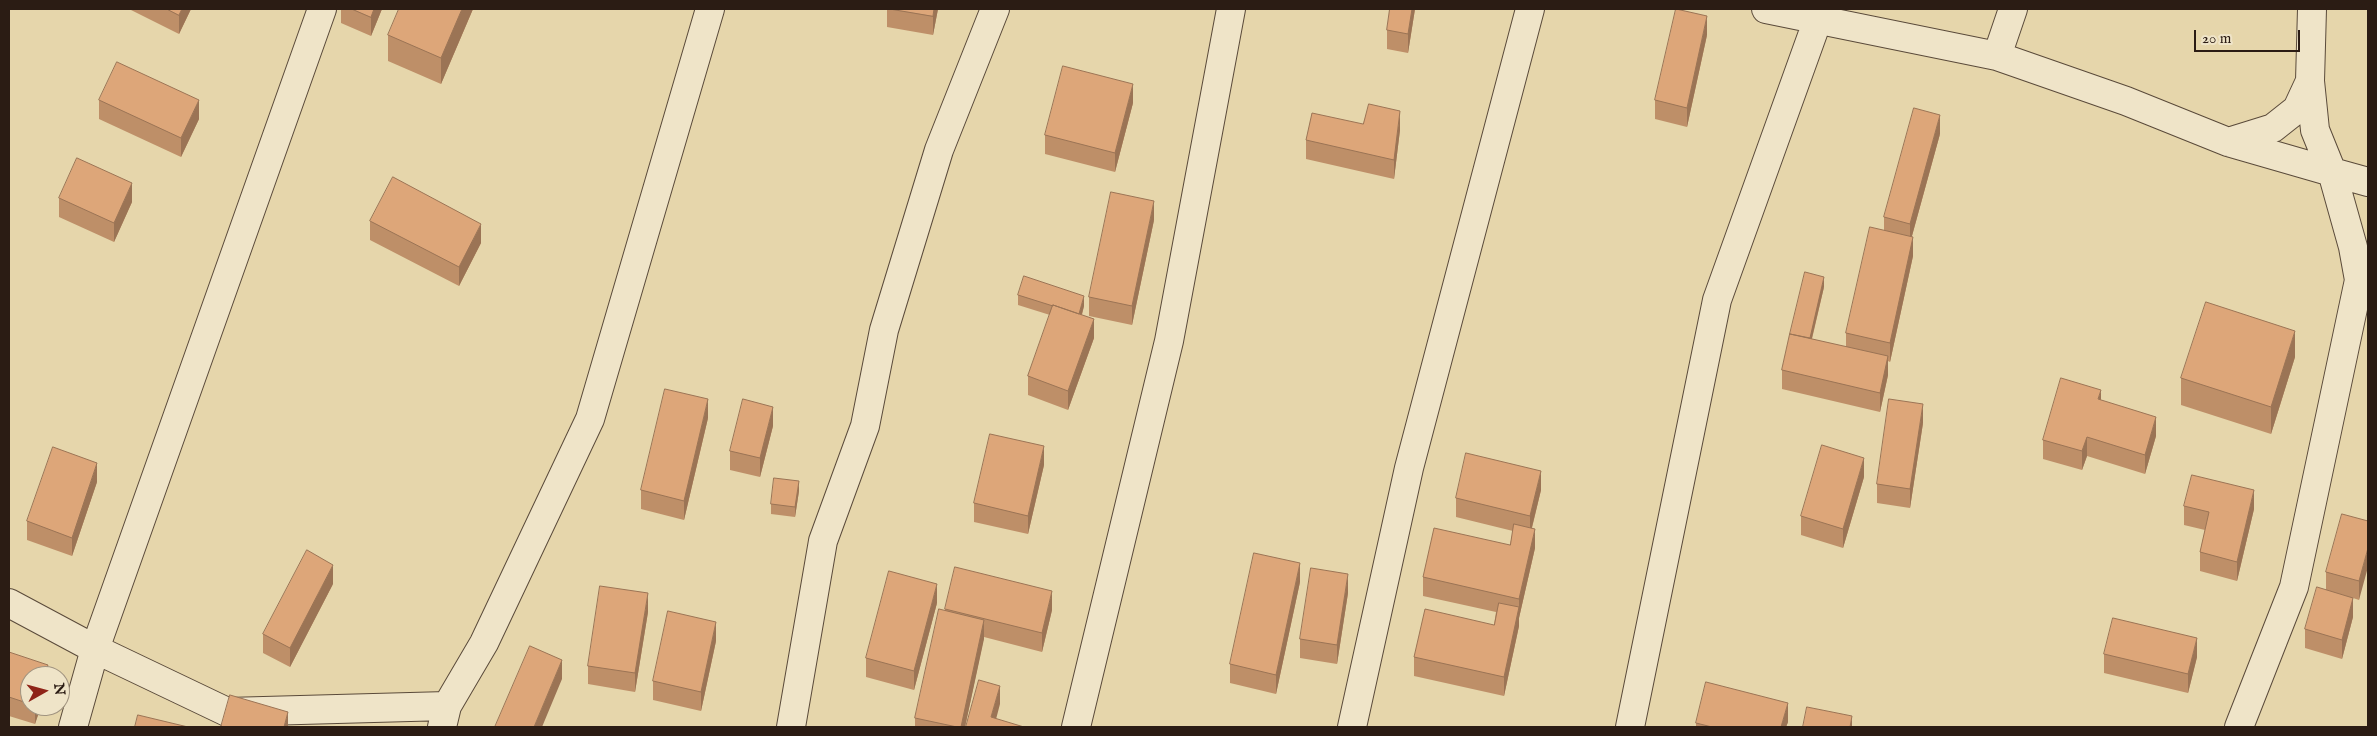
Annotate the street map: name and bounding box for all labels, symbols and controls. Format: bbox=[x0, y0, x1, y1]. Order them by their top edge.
scale bar bbox=[2197, 20, 2303, 52]
text: 20 m bbox=[2202, 29, 2231, 48]
north arrow bbox=[20, 666, 70, 716]
text: N bbox=[49, 682, 69, 696]

